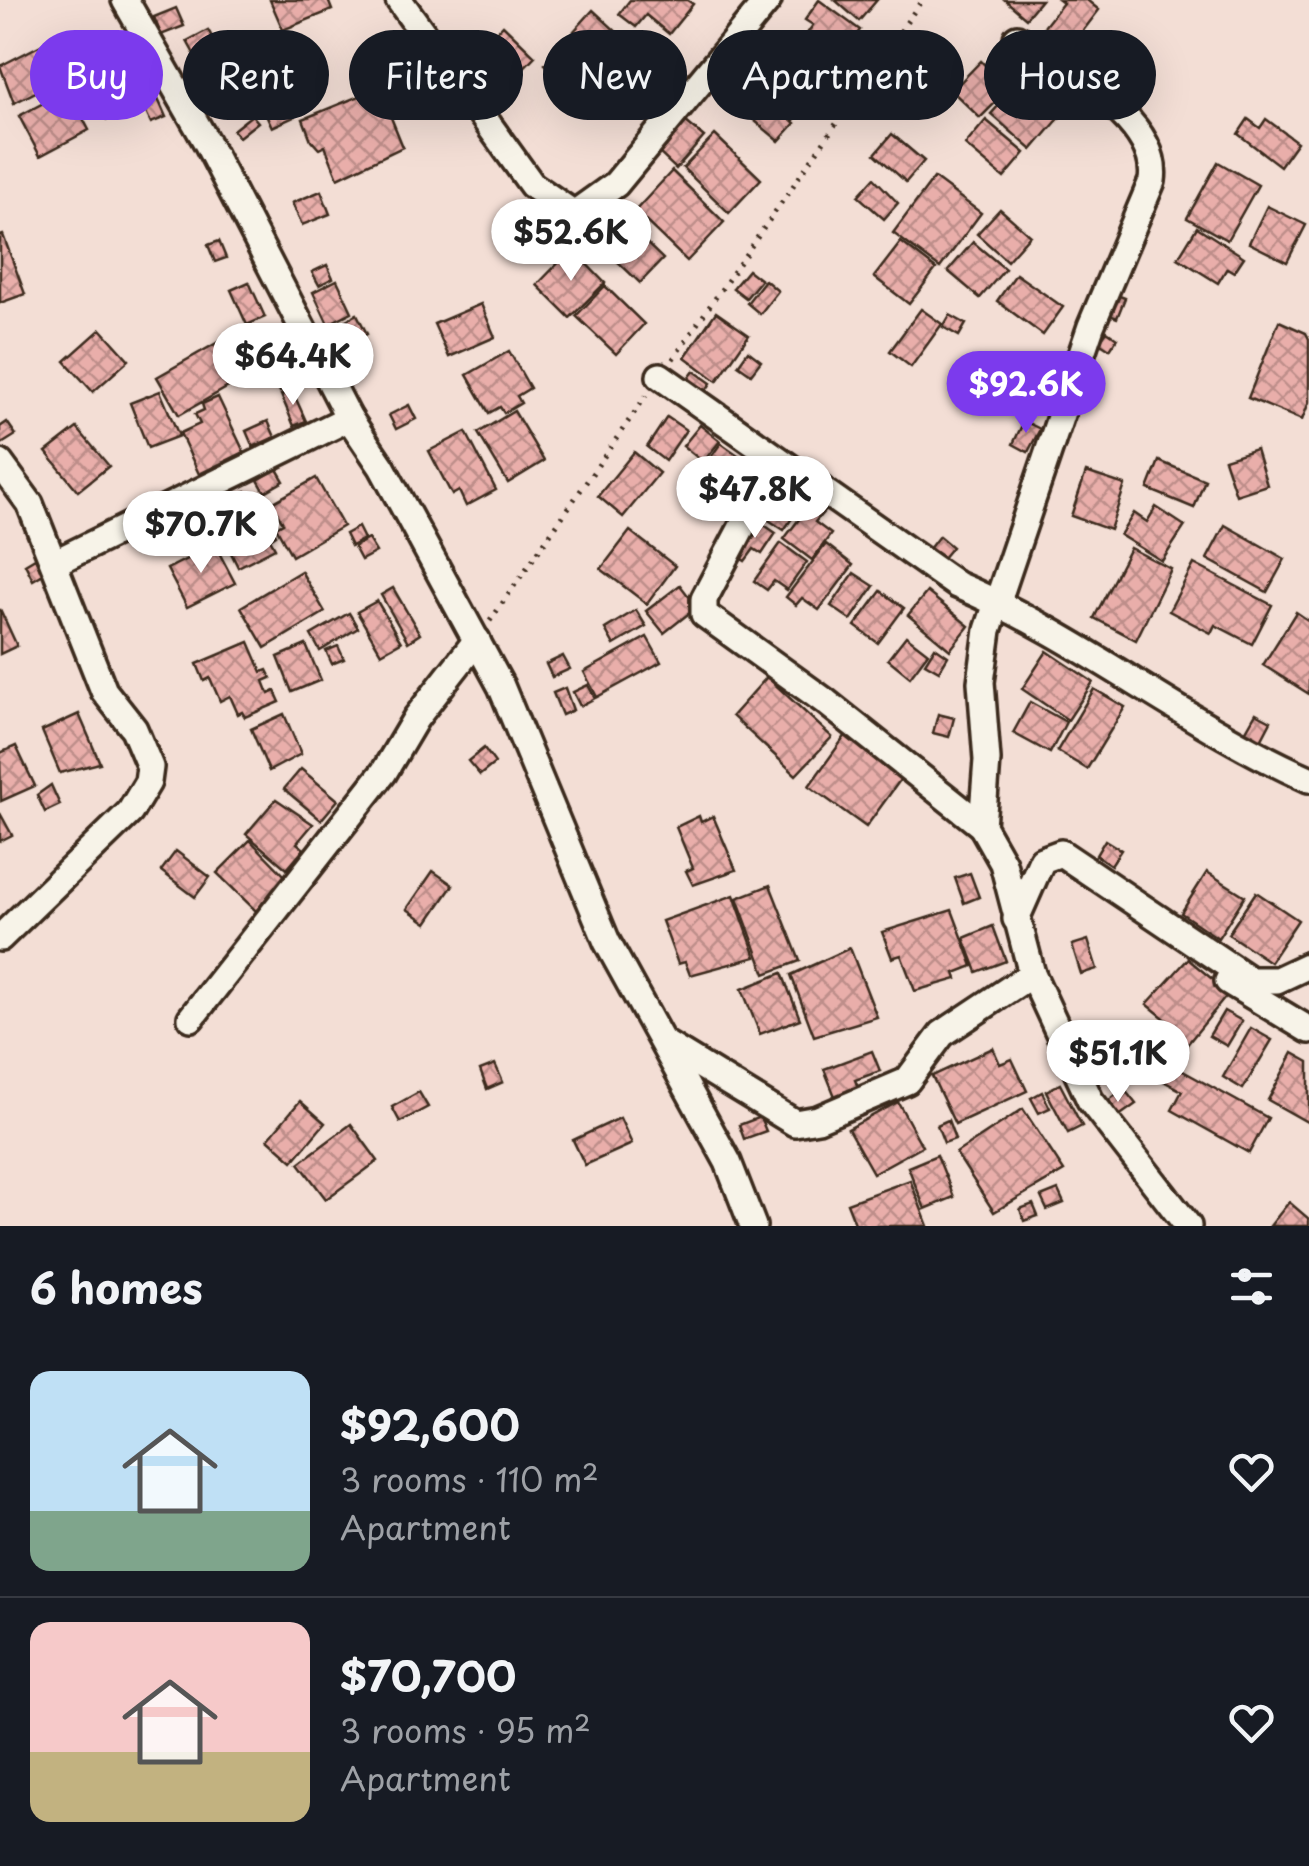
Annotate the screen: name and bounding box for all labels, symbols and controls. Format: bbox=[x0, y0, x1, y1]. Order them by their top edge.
chip: Buy bbox=[30, 30, 163, 120]
chip: Rent bbox=[183, 30, 329, 120]
chip: Filters bbox=[349, 30, 523, 120]
chip: New bbox=[543, 30, 687, 120]
chip: Apartment bbox=[707, 30, 964, 120]
chip: House bbox=[984, 30, 1156, 120]
pin: $52.6K bbox=[490, 199, 652, 284]
text: $52.6K bbox=[513, 207, 629, 255]
pin: $64.4K bbox=[212, 323, 374, 408]
text: $64.4K bbox=[235, 331, 351, 379]
pin: $92.6K bbox=[945, 351, 1107, 436]
text: $92.6K bbox=[969, 359, 1083, 407]
pin: $47.8K bbox=[674, 456, 836, 541]
text: $47.8K bbox=[698, 464, 812, 512]
pin: $70.7K bbox=[120, 491, 282, 576]
text: $70.7K bbox=[145, 499, 257, 547]
pin: $51.1K bbox=[1037, 1020, 1199, 1105]
text: $51.1K bbox=[1069, 1028, 1167, 1076]
text: 6 homes bbox=[30, 1255, 203, 1318]
icon: filters bbox=[1224, 1259, 1279, 1314]
text: $92,600 bbox=[340, 1392, 520, 1455]
icon: home bbox=[110, 1411, 230, 1531]
icon: heart bbox=[1224, 1444, 1279, 1499]
text: 3 rooms · 110 m² bbox=[340, 1455, 599, 1503]
text: Apartment bbox=[340, 1503, 511, 1551]
text: $70,700 bbox=[340, 1643, 517, 1706]
icon: home bbox=[110, 1662, 230, 1782]
icon: heart bbox=[1224, 1695, 1279, 1750]
text: 3 rooms · 95 m² bbox=[340, 1706, 591, 1754]
text: Apartment bbox=[340, 1754, 511, 1802]

